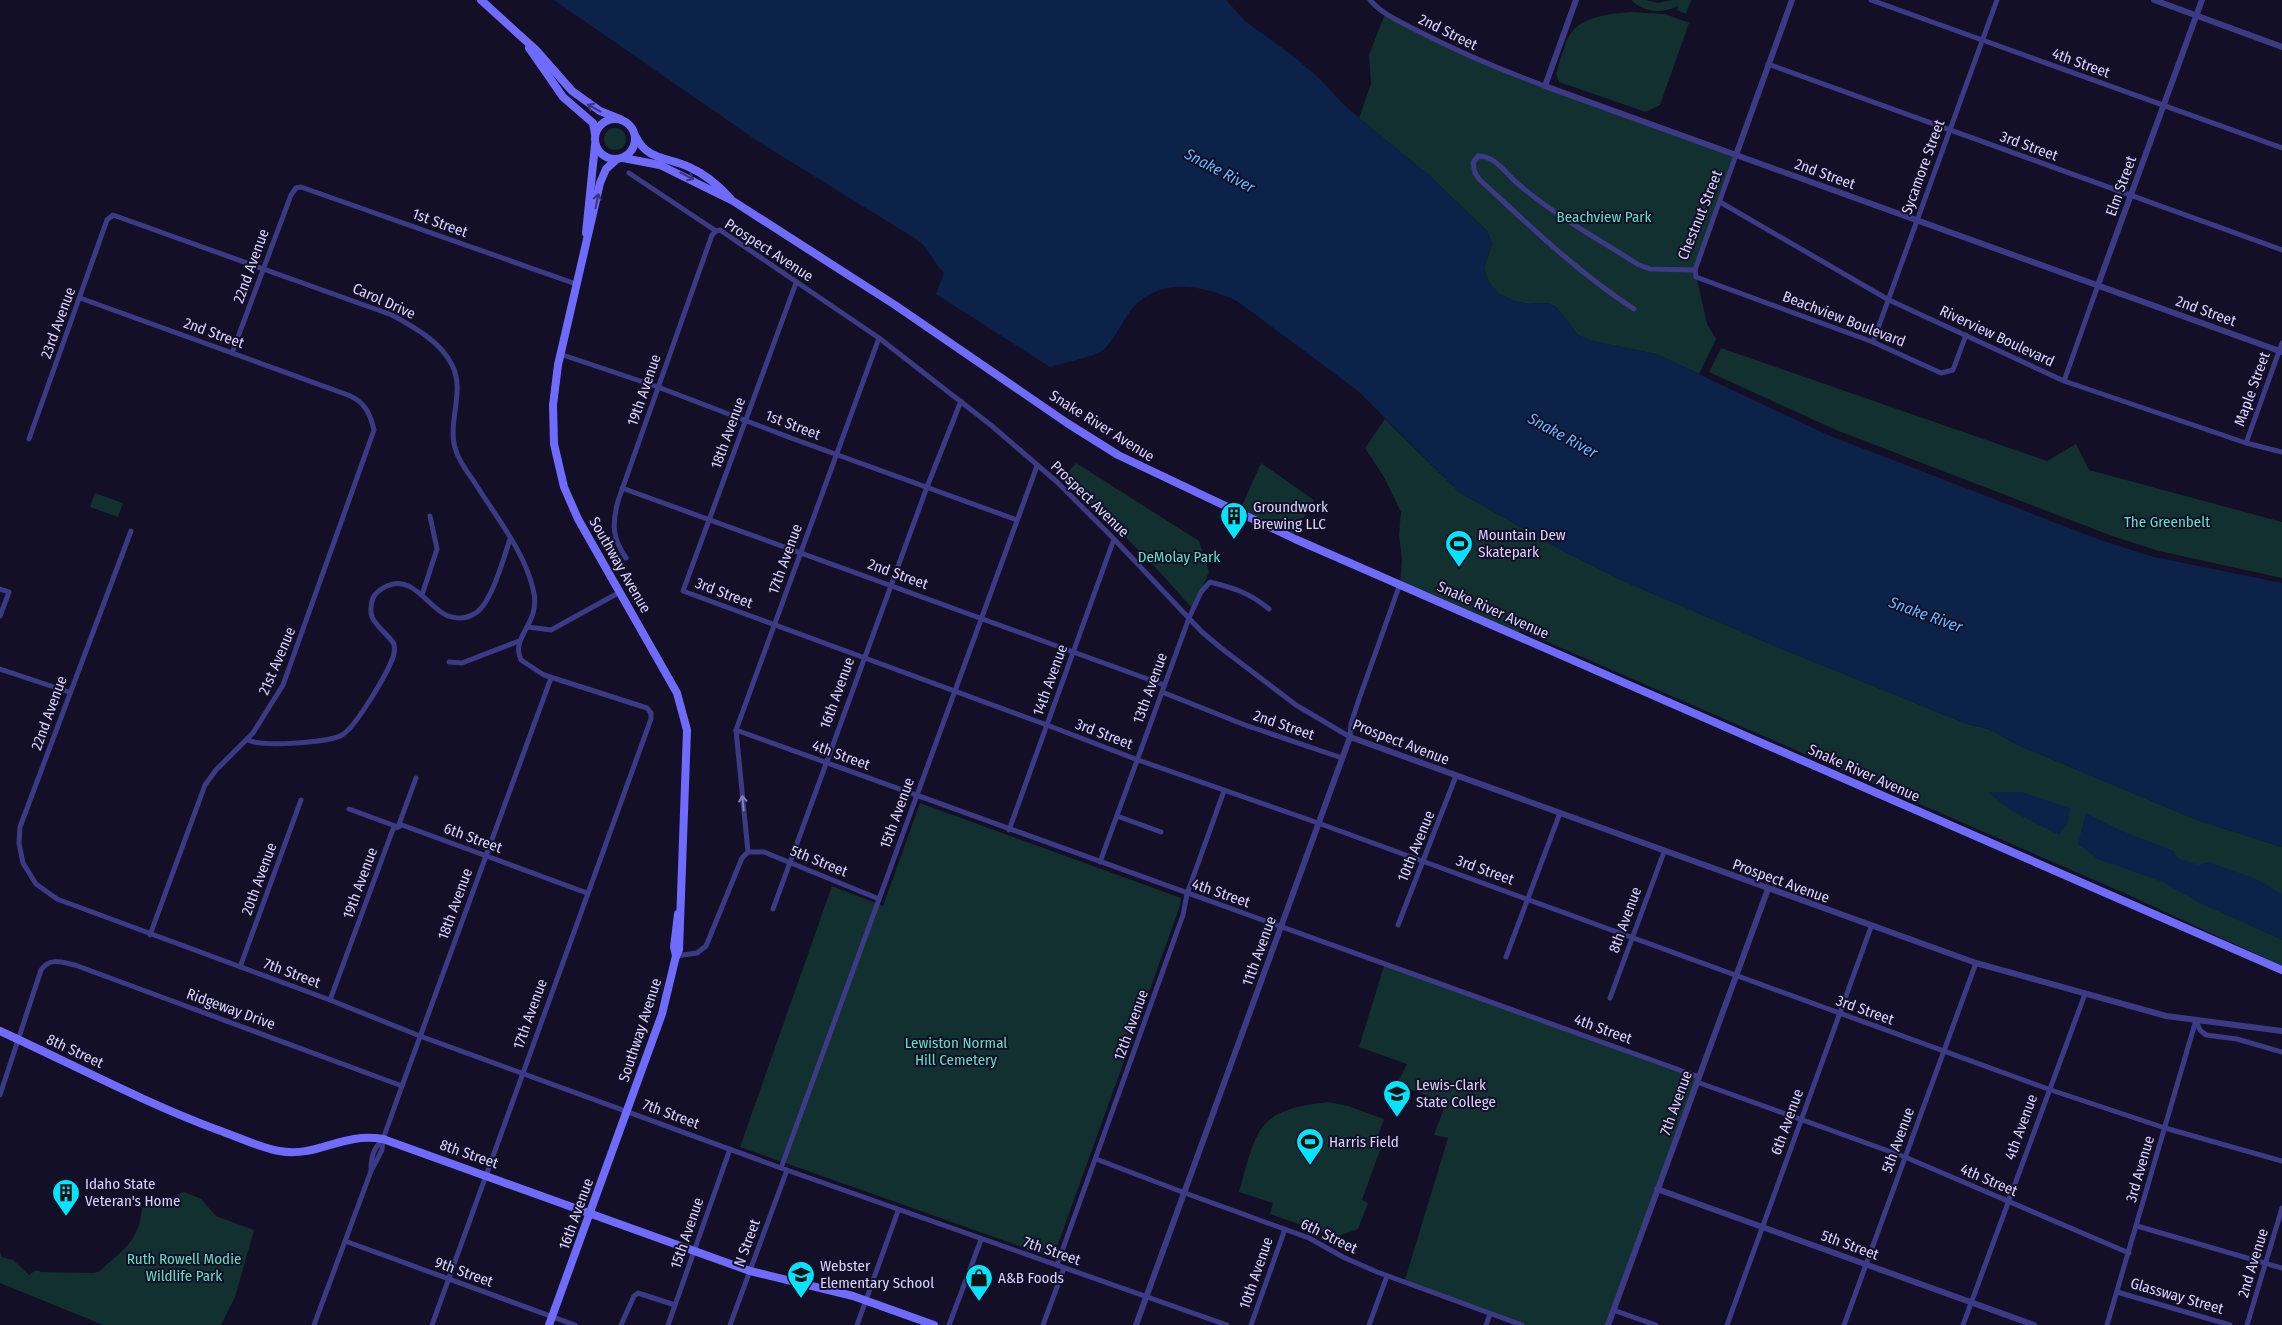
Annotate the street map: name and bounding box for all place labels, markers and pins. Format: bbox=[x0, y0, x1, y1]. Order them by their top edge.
place label: Groundwork Brewing LLC bbox=[1253, 498, 1328, 533]
building icon: Groundwork Brewing LLC bbox=[1219, 501, 1249, 540]
place label: Mountain Dew Skatepark bbox=[1478, 526, 1566, 561]
sports icon: Mountain Dew Skatepark bbox=[1444, 529, 1474, 568]
place label: Lewis-Clark State College bbox=[1416, 1076, 1496, 1111]
school or university icon: Lewis-Clark State College bbox=[1382, 1079, 1412, 1118]
sports icon: Harris Field bbox=[1295, 1127, 1325, 1166]
place label: Harris Field bbox=[1329, 1133, 1399, 1151]
place label: Idaho State Veteran's Home bbox=[85, 1175, 180, 1210]
building icon: Idaho State Veteran's Home bbox=[51, 1178, 81, 1217]
place label: Webster Elementary School bbox=[820, 1257, 934, 1292]
school or university icon: Webster Elementary School bbox=[786, 1260, 816, 1299]
shop icon: A&B Foods bbox=[964, 1263, 994, 1302]
place label: A&B Foods bbox=[998, 1269, 1064, 1287]

